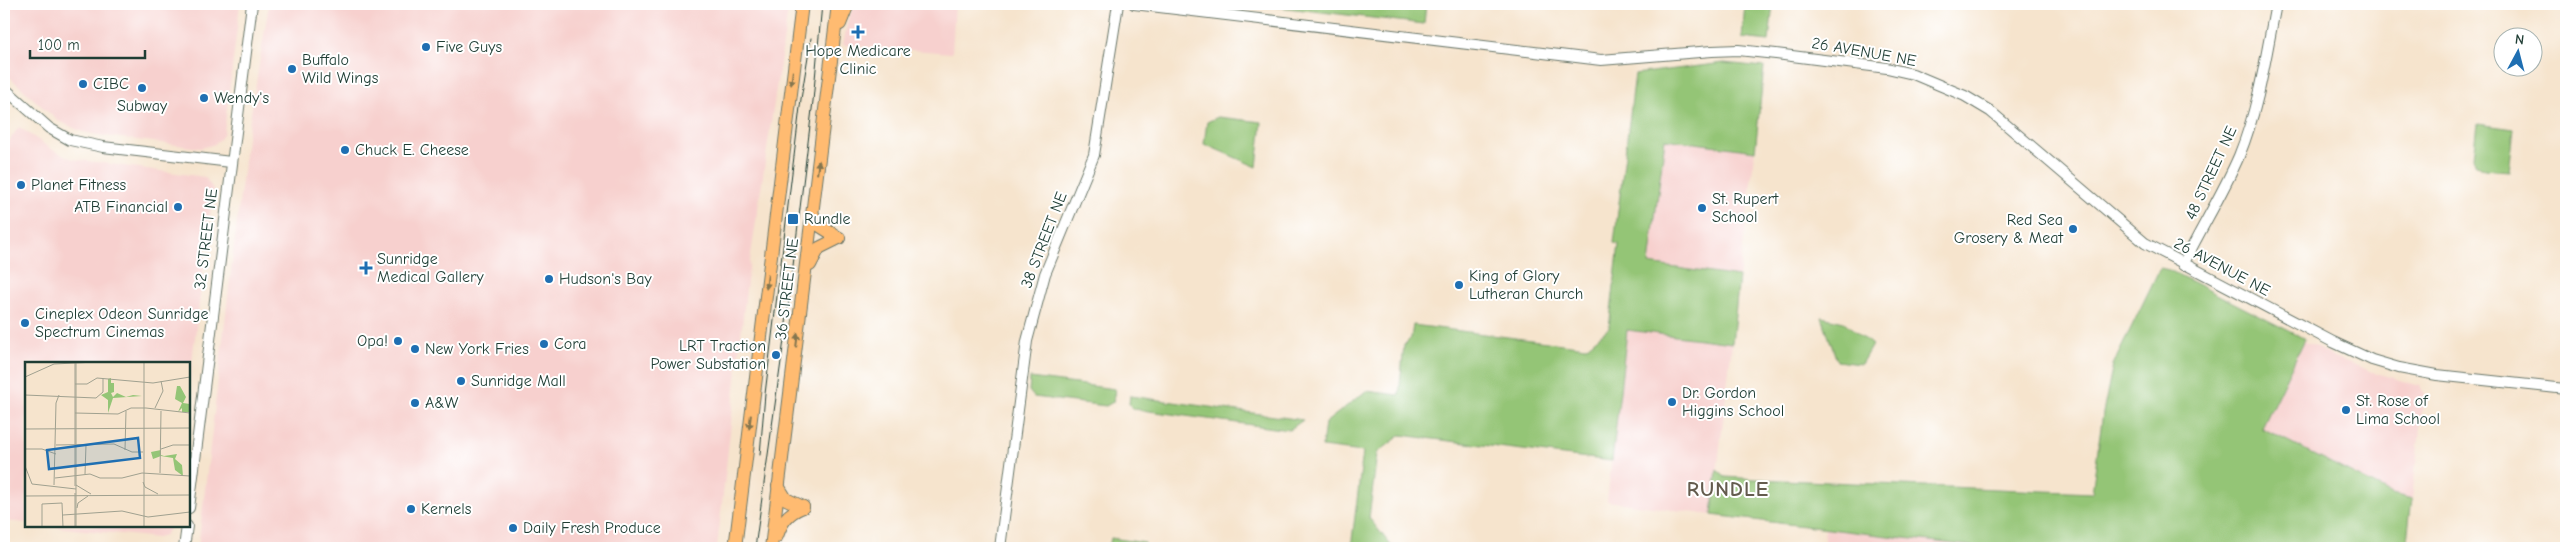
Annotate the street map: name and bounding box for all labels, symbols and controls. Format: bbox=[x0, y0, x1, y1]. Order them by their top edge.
marker: Hope Medicare Clinic bbox=[851, 25, 865, 39]
scale bar bbox=[30, 28, 145, 60]
north arrow bbox=[2492, 28, 2542, 78]
text: N bbox=[2514, 31, 2525, 49]
street label: 26 AVENUE NE bbox=[1810, 34, 1918, 70]
text: 100 m bbox=[38, 36, 80, 54]
place label: Five Guys bbox=[436, 38, 502, 56]
marker: Five Guys bbox=[420, 41, 432, 53]
place label: Hope Medicare Clinic bbox=[805, 42, 911, 78]
place label: Buffalo Wild Wings bbox=[302, 51, 379, 87]
marker: Buffalo Wild Wings bbox=[286, 63, 298, 75]
one-way arrow bbox=[788, 71, 796, 87]
place label: CIBC bbox=[93, 75, 129, 93]
marker: CIBC bbox=[77, 78, 89, 90]
marker: Subway bbox=[136, 82, 148, 94]
place label: Wendy's bbox=[214, 89, 269, 107]
marker: Wendy's bbox=[198, 92, 210, 104]
place label: Subway bbox=[117, 97, 168, 115]
street label: 48 STREET NE bbox=[2181, 123, 2241, 223]
place label: Chuck E. Cheese bbox=[355, 141, 469, 159]
marker: Chuck E. Cheese bbox=[339, 144, 351, 156]
one-way arrow bbox=[814, 158, 822, 174]
place label: Planet Fitness bbox=[31, 176, 126, 194]
marker: Planet Fitness bbox=[15, 179, 27, 191]
street label: 32 STREET NE bbox=[191, 187, 221, 291]
street label: 38 STREET NE bbox=[1017, 189, 1071, 291]
place label: St. Rupert School bbox=[1712, 190, 1779, 226]
place label: ATB Financial bbox=[74, 198, 168, 216]
marker: ATB Financial bbox=[172, 201, 184, 213]
marker: St. Rupert School bbox=[1696, 202, 1708, 214]
place label: Rundle bbox=[804, 210, 851, 228]
place label: Red Sea Grosery & Meat bbox=[1954, 211, 2063, 247]
marker: Rundle bbox=[786, 212, 800, 226]
marker: Red Sea Grosery & Meat bbox=[2067, 223, 2079, 235]
street label: 26 AVENUE NE bbox=[2171, 234, 2273, 300]
street label: 36 STREET NE bbox=[772, 237, 802, 341]
place label: Sunridge Medical Gallery bbox=[377, 250, 484, 286]
marker: Sunridge Medical Gallery bbox=[359, 261, 373, 275]
place label: King of Glory Lutheran Church bbox=[1469, 267, 1583, 303]
place label: Hudson's Bay bbox=[559, 270, 652, 288]
marker: Hudson's Bay bbox=[543, 273, 555, 285]
one-way arrow bbox=[763, 275, 771, 291]
marker: King of Glory Lutheran Church bbox=[1453, 279, 1465, 291]
place label: Cineplex Odeon Sunridge Spectrum Cinemas bbox=[35, 305, 209, 341]
marker: Cineplex Odeon Sunridge Spectrum Cinemas bbox=[19, 317, 31, 329]
place label: Opa! bbox=[357, 332, 388, 350]
one-way arrow bbox=[793, 332, 801, 348]
marker: Opa! bbox=[392, 335, 404, 347]
place label: Cora bbox=[554, 335, 587, 353]
place label: LRT Traction Power Substation bbox=[650, 337, 766, 373]
marker: Cora bbox=[538, 338, 550, 350]
place label: New York Fries bbox=[425, 340, 529, 358]
marker: New York Fries bbox=[409, 343, 421, 355]
marker: LRT Traction Power Substation bbox=[770, 349, 782, 361]
inset map bbox=[25, 362, 190, 527]
place label: Sunridge Mall bbox=[471, 372, 566, 390]
marker: Sunridge Mall bbox=[455, 375, 467, 387]
place label: Dr. Gordon Higgins School bbox=[1682, 384, 1784, 420]
place label: St. Rose of Lima School bbox=[2356, 392, 2440, 428]
place label: A&W bbox=[425, 394, 459, 412]
marker: Dr. Gordon Higgins School bbox=[1666, 396, 1678, 408]
marker: A&W bbox=[409, 397, 421, 409]
marker: St. Rose of Lima School bbox=[2340, 404, 2352, 416]
one-way arrow bbox=[746, 414, 754, 430]
district label: RUNDLE bbox=[1687, 477, 1769, 501]
place label: Kernels bbox=[421, 500, 472, 518]
marker: Kernels bbox=[405, 503, 417, 515]
place label: Daily Fresh Produce bbox=[523, 519, 661, 537]
marker: Daily Fresh Produce bbox=[507, 522, 519, 534]

